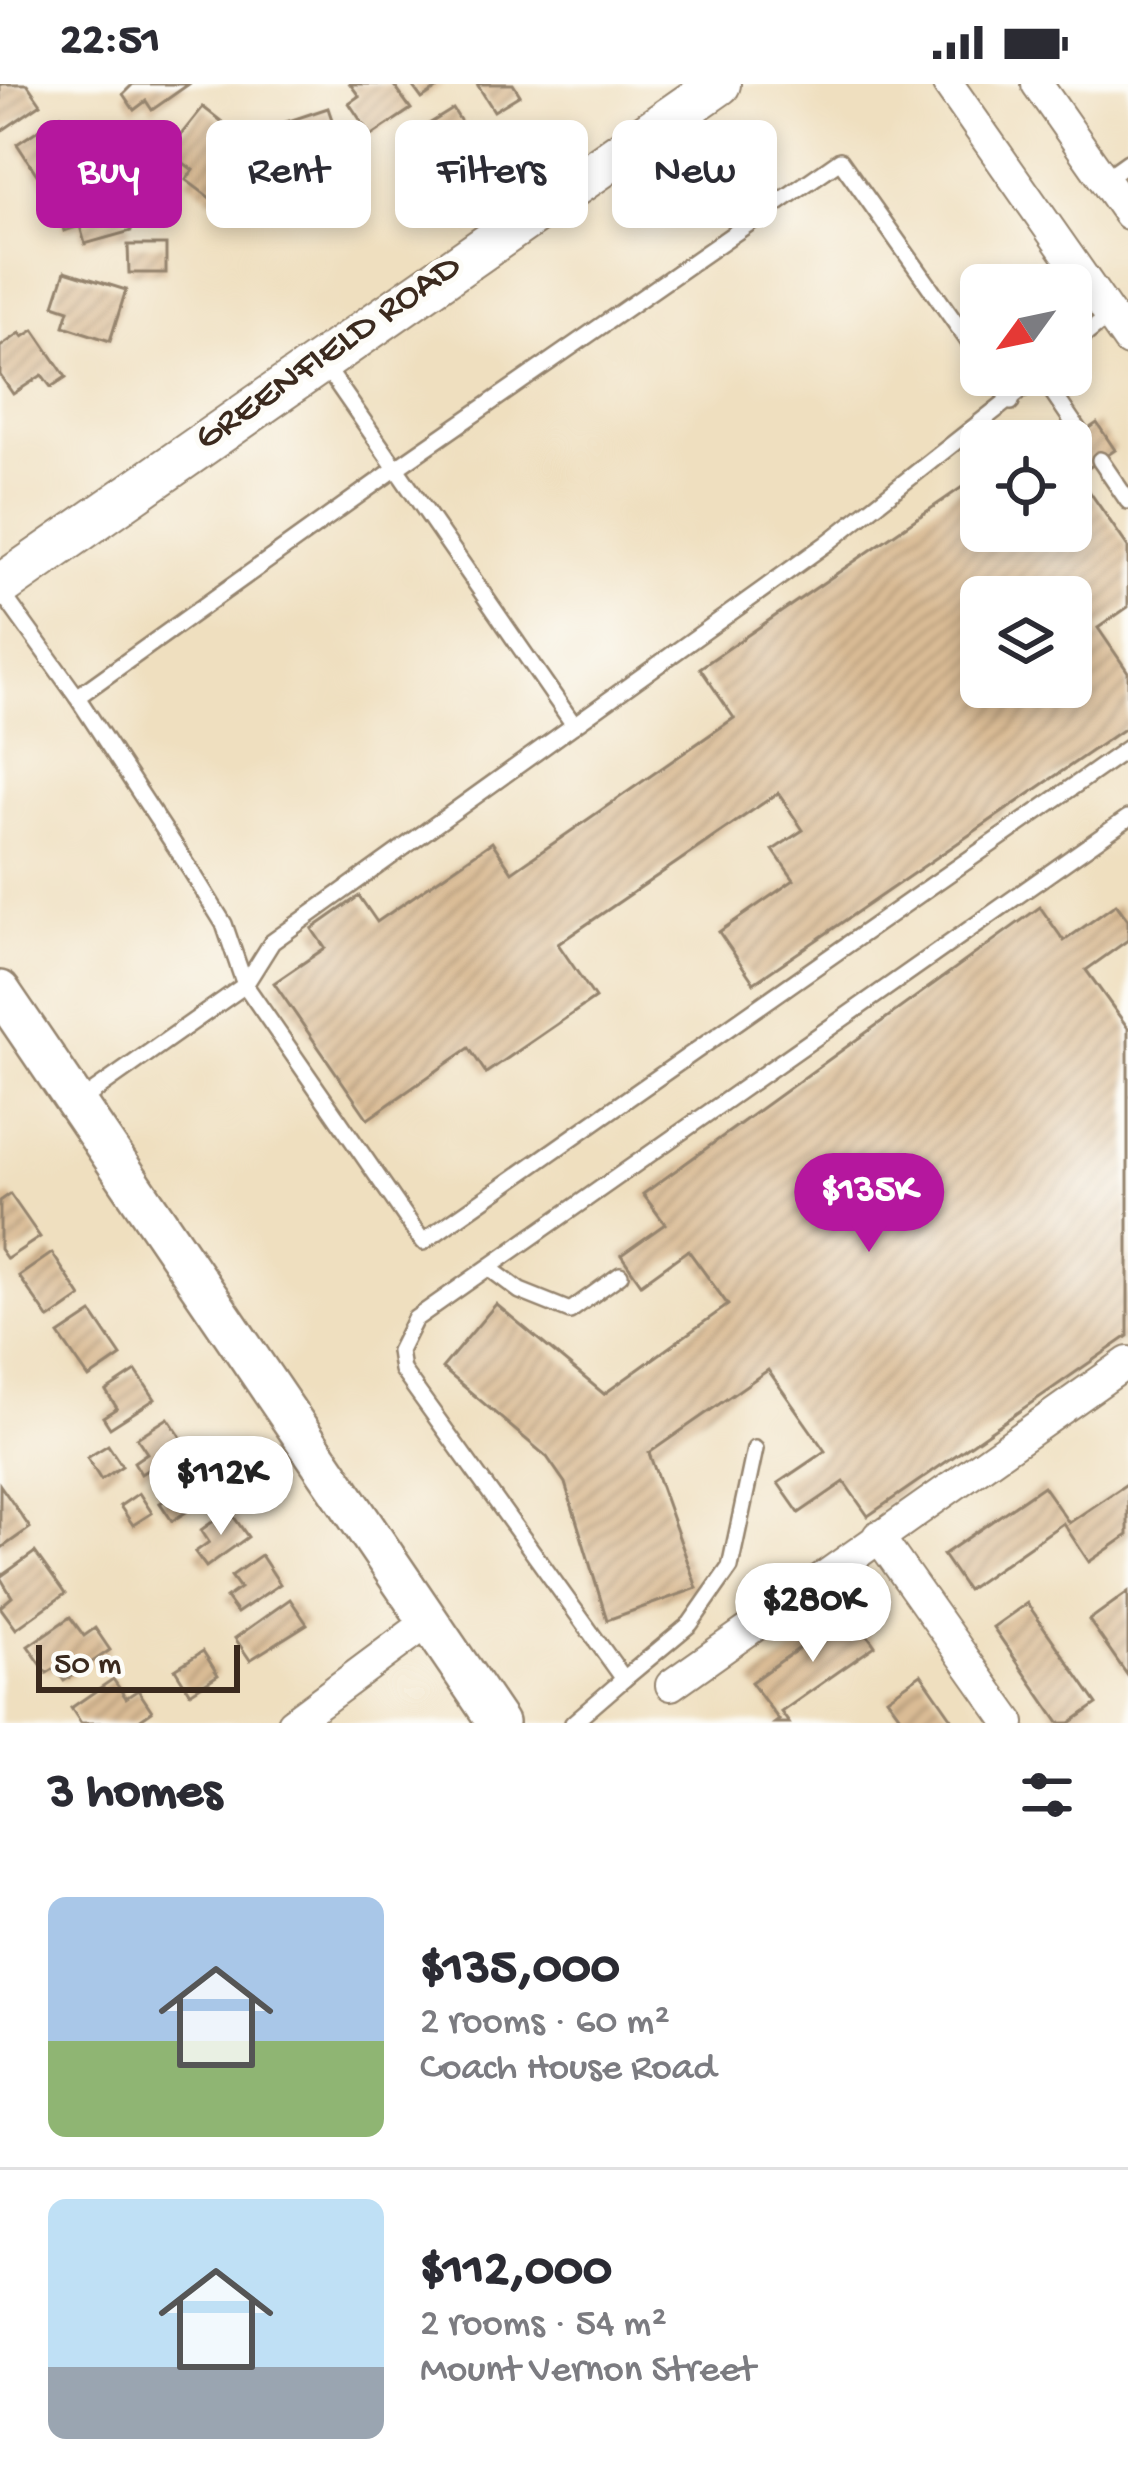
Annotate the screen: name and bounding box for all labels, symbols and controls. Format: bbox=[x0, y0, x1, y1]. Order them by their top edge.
text: 22:51 bbox=[60, 16, 160, 69]
chip: Buy bbox=[36, 120, 182, 228]
chip: Rent bbox=[206, 120, 371, 228]
chip: Filters bbox=[395, 120, 588, 228]
chip: New bbox=[612, 120, 777, 228]
street label: GREENFIELD ROAD bbox=[187, 245, 471, 463]
north arrow bbox=[960, 264, 1092, 396]
map controls bbox=[960, 264, 1092, 708]
button: locate bbox=[960, 420, 1092, 552]
button: layers bbox=[960, 576, 1092, 708]
pin: $135K bbox=[785, 1153, 953, 1255]
text: $135K bbox=[821, 1169, 917, 1215]
pin: $112K bbox=[137, 1436, 305, 1538]
text: $112K bbox=[176, 1452, 266, 1498]
pin: $280K bbox=[729, 1563, 897, 1665]
text: $280K bbox=[762, 1579, 864, 1625]
scale bar bbox=[36, 1639, 240, 1692]
text: 50 m bbox=[54, 1647, 121, 1685]
icon: filters bbox=[1014, 1762, 1080, 1828]
text: 3 homes bbox=[48, 1765, 222, 1825]
text: $135,000 bbox=[420, 1941, 620, 2001]
icon: home bbox=[144, 1945, 288, 2089]
text: 2 rooms · 60 m² bbox=[420, 2001, 670, 2047]
text: Coach House Road bbox=[420, 2047, 716, 2093]
text: $112,000 bbox=[420, 2243, 612, 2303]
icon: home bbox=[144, 2247, 288, 2391]
text: 2 rooms · 54 m² bbox=[420, 2303, 667, 2349]
text: Mount Vernon Street bbox=[420, 2349, 755, 2395]

